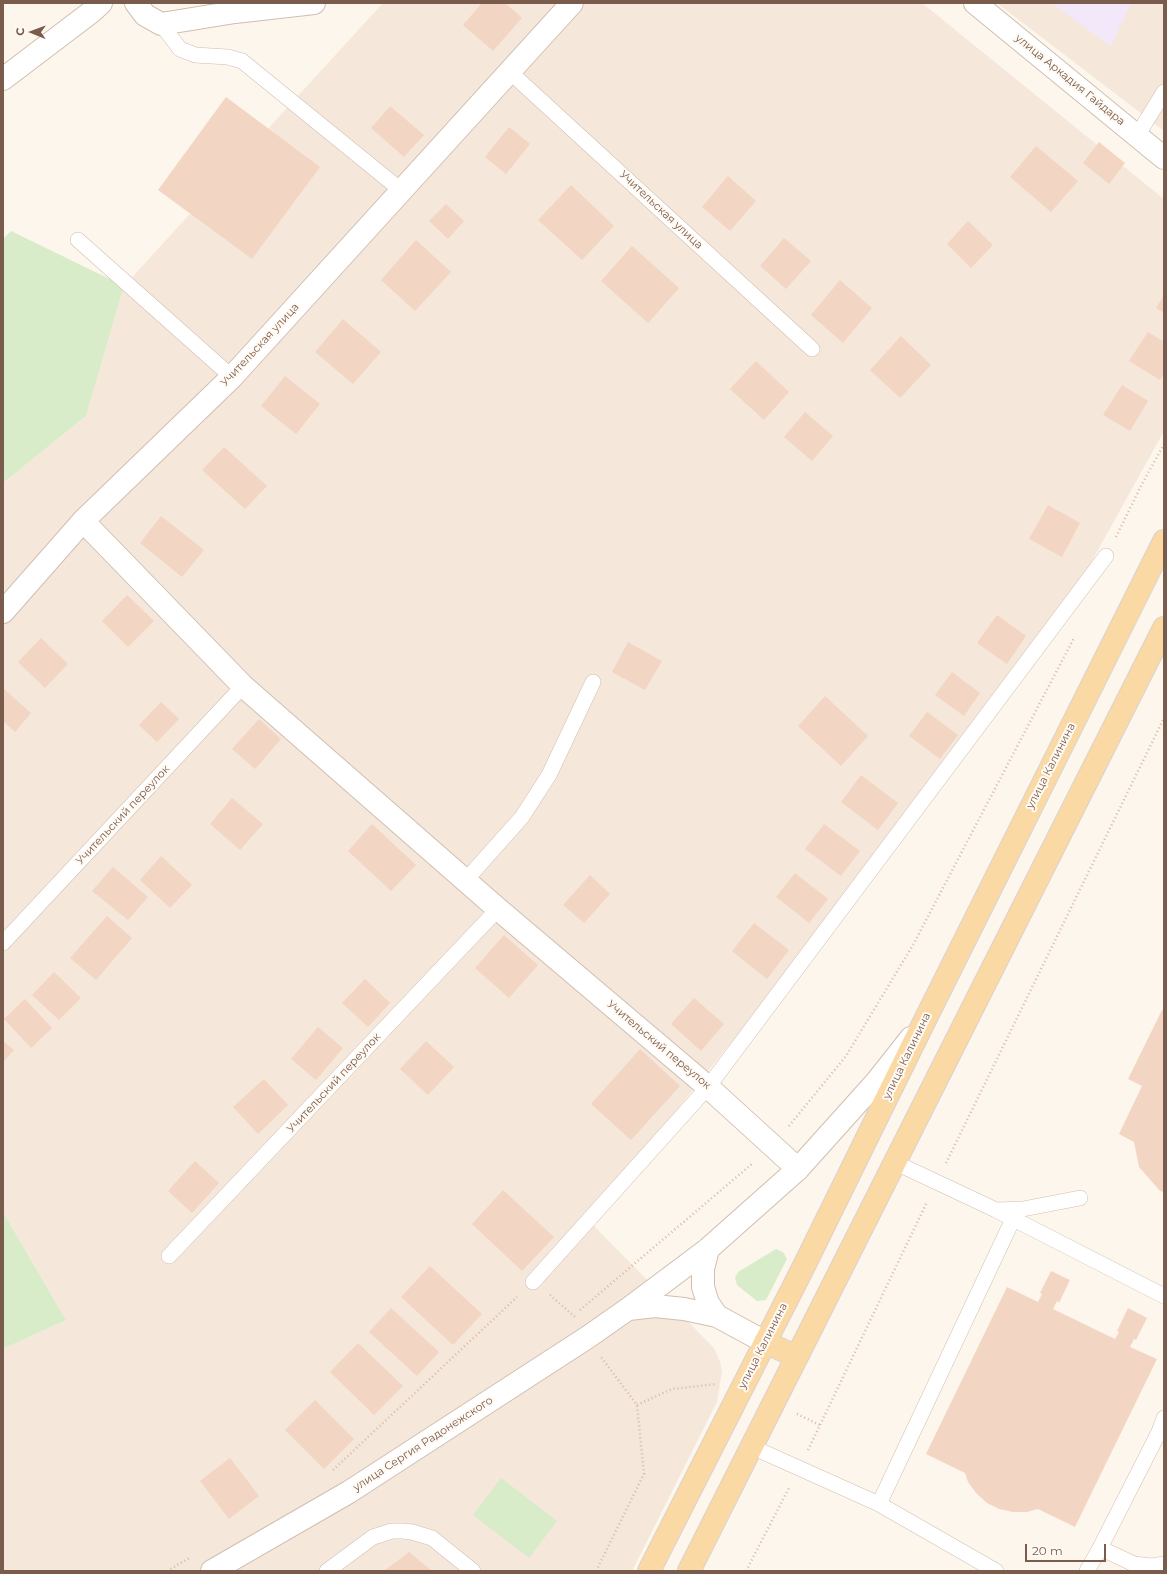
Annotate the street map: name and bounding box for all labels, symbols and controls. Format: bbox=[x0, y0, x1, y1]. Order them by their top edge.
north arrow bbox=[12, 12, 52, 52]
text: С bbox=[13, 28, 27, 36]
street label: улица Аркадия Гайдара bbox=[1012, 32, 1128, 128]
street label: Учительская улица bbox=[617, 168, 705, 252]
street label: Учительская улица bbox=[218, 301, 302, 389]
street label: улица Калинина bbox=[1024, 721, 1078, 811]
street label: Учительский переулок bbox=[73, 762, 173, 868]
street label: Учительский переулок bbox=[604, 998, 714, 1092]
street label: улица Калинина bbox=[880, 1011, 934, 1101]
street label: Учительский переулок bbox=[284, 1030, 384, 1136]
street label: улица Калинина bbox=[736, 1301, 790, 1391]
street label: улица Сергия Радонежского bbox=[351, 1394, 495, 1494]
scale bar bbox=[1027, 1536, 1108, 1562]
text: 20 m bbox=[1032, 1543, 1063, 1558]

